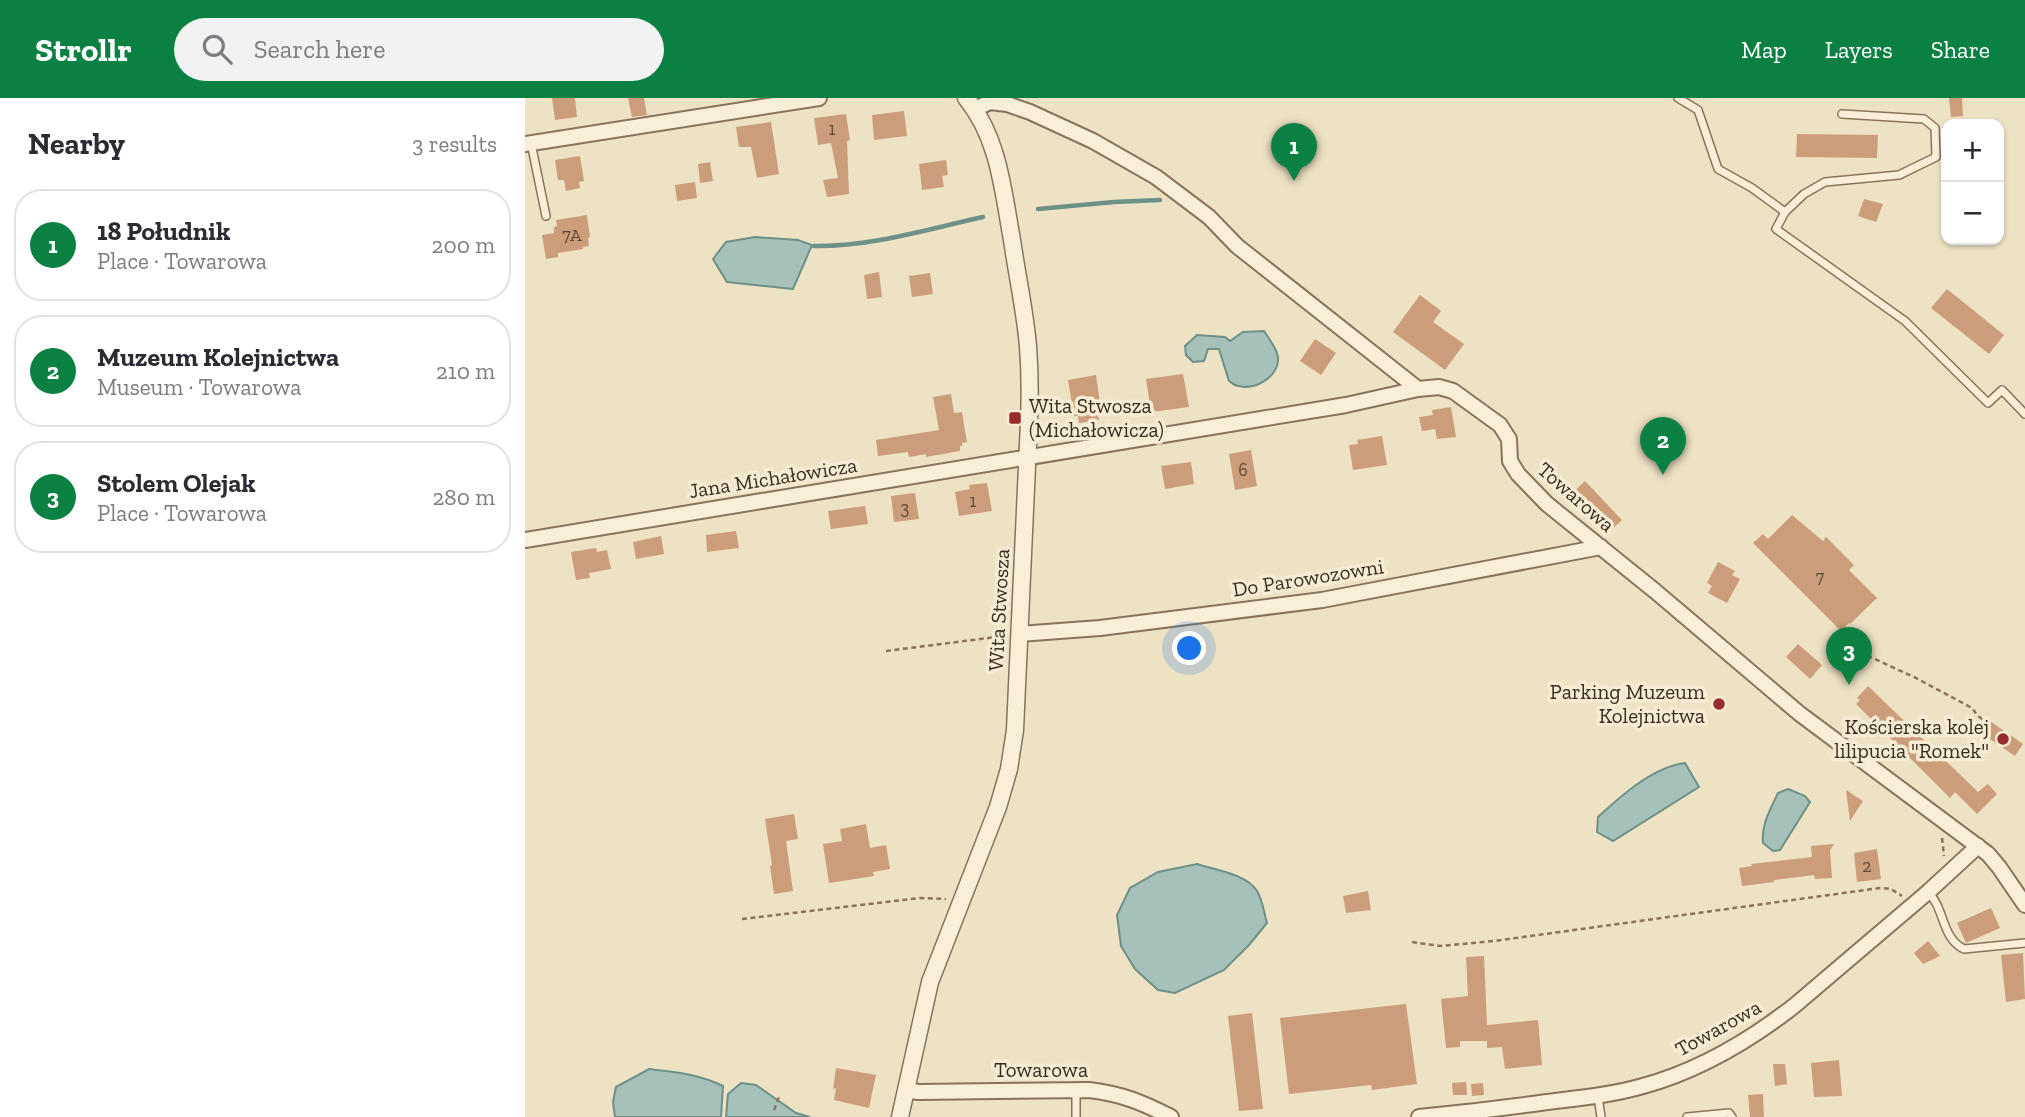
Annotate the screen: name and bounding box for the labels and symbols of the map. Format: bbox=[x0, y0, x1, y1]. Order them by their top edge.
house number: 1 bbox=[829, 118, 836, 140]
pin: 1 bbox=[1271, 123, 1317, 181]
house number: 7A bbox=[562, 224, 582, 246]
place label: Wita Stwosza (Michałowicza) bbox=[1029, 393, 1164, 442]
marker: Wita Stwosza (Michałowicza) bbox=[1007, 410, 1023, 426]
pin: 2 bbox=[1640, 417, 1686, 475]
street label: Jana Michałowicza bbox=[687, 452, 859, 503]
street label: Towarowa bbox=[1533, 456, 1620, 537]
house number: 6 bbox=[1238, 459, 1248, 481]
house number: 1 bbox=[970, 490, 977, 512]
house number: 3 bbox=[901, 497, 910, 519]
street label: Wita Stwosza bbox=[983, 548, 1014, 672]
street label: Do Parowozowni bbox=[1231, 553, 1385, 602]
house number: 7 bbox=[1816, 566, 1825, 588]
pin: 3 bbox=[1826, 627, 1872, 685]
your location bbox=[1172, 631, 1206, 665]
place label: Parking Muzeum Kolejnictwa bbox=[1550, 679, 1705, 729]
marker: Parking Muzeum Kolejnictwa bbox=[1711, 696, 1727, 712]
place label: Kościerska kolej lilipucia "Romek" bbox=[1834, 714, 1989, 763]
marker: Kościerska kolej lilipucia "Romek" bbox=[1995, 731, 2011, 747]
house number: 2 bbox=[1862, 855, 1872, 877]
street label: Towarowa bbox=[1671, 994, 1765, 1061]
street label: Towarowa bbox=[994, 1057, 1088, 1082]

